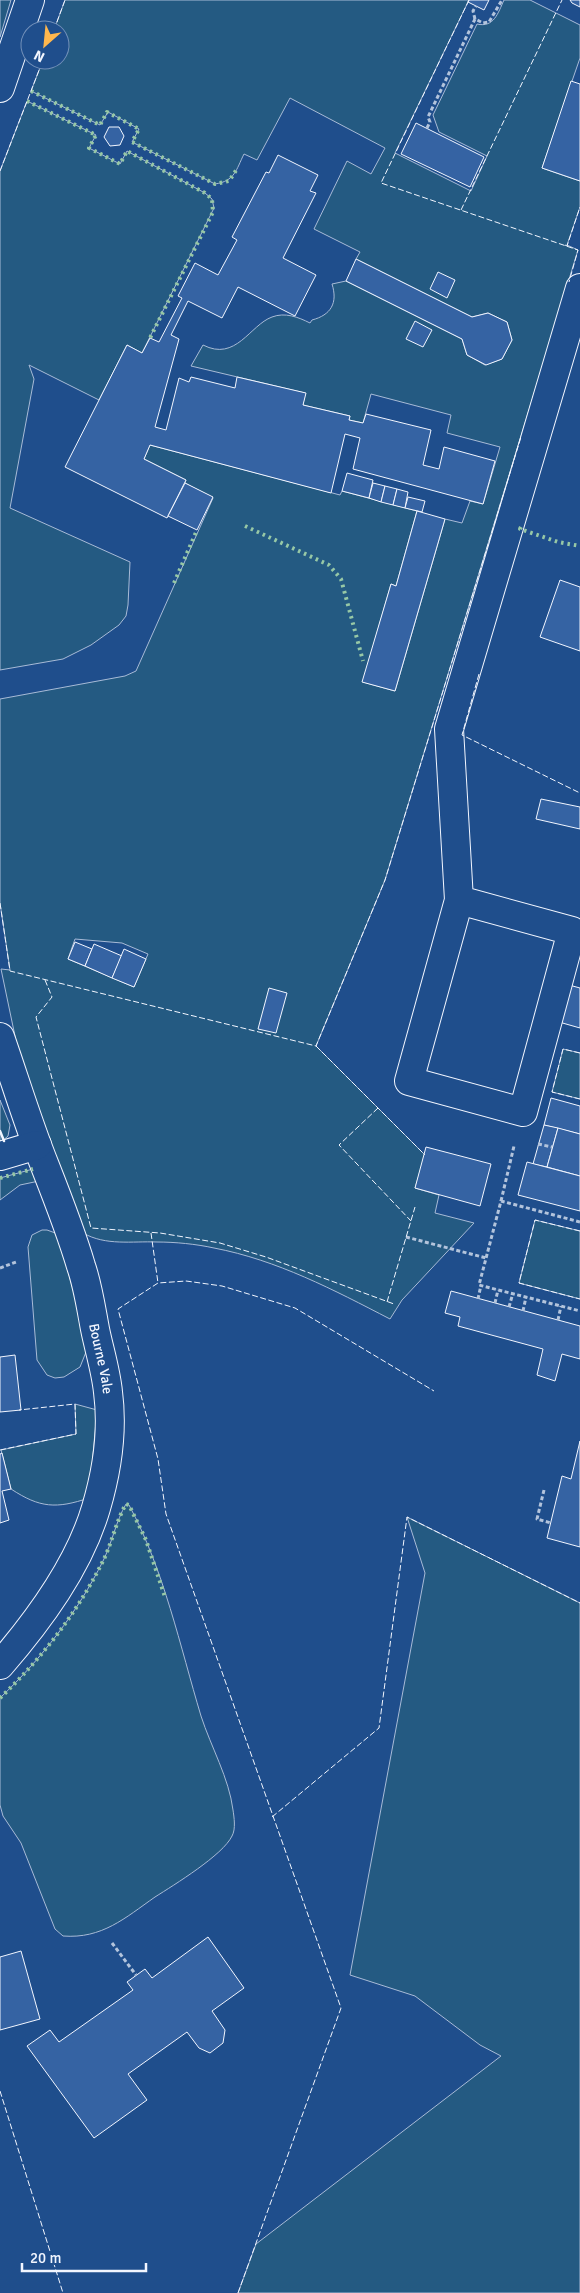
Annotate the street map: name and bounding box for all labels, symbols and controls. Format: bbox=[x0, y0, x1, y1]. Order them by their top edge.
north arrow bbox=[20, 20, 70, 70]
text: N bbox=[31, 46, 48, 66]
street label: Bourne Vale bbox=[86, 1322, 117, 1395]
scale bar bbox=[22, 2240, 146, 2272]
text: 20 m bbox=[30, 2249, 61, 2267]

